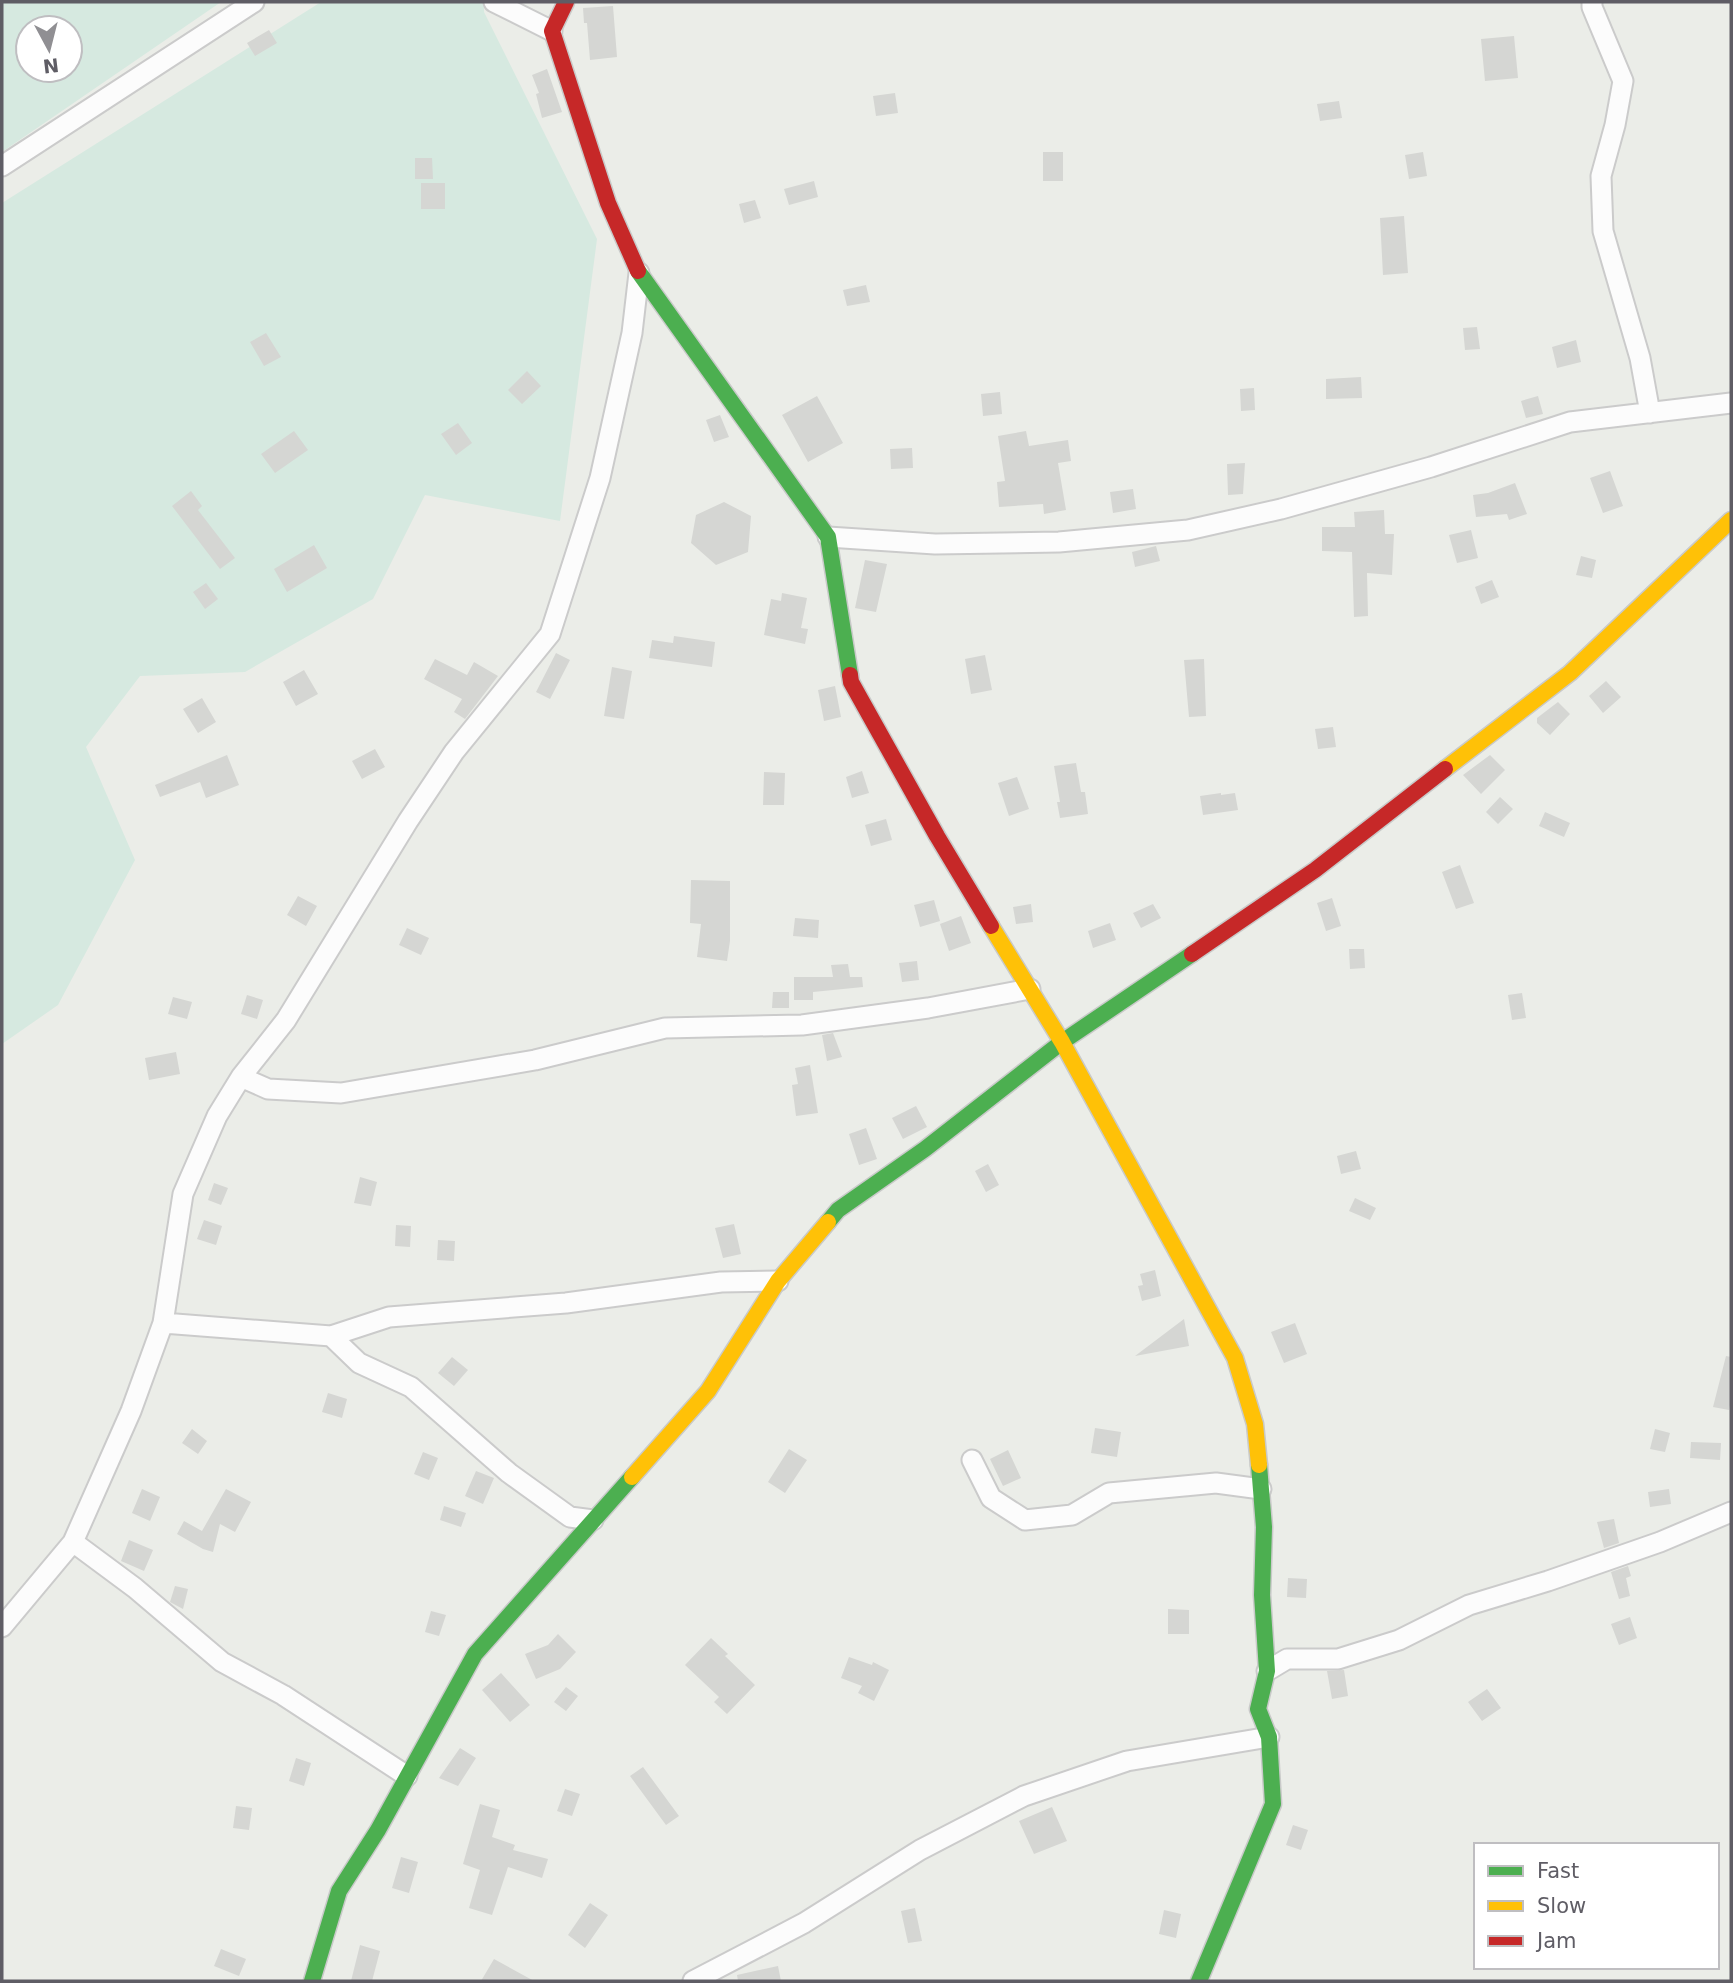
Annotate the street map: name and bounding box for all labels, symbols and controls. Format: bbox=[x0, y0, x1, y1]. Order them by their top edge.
north arrow bbox=[14, 14, 84, 84]
text: N bbox=[42, 54, 60, 78]
legend bbox=[1474, 1843, 1719, 1969]
text: Fast bbox=[1537, 1859, 1579, 1883]
text: Slow bbox=[1537, 1894, 1586, 1918]
text: Jam bbox=[1535, 1929, 1577, 1953]

